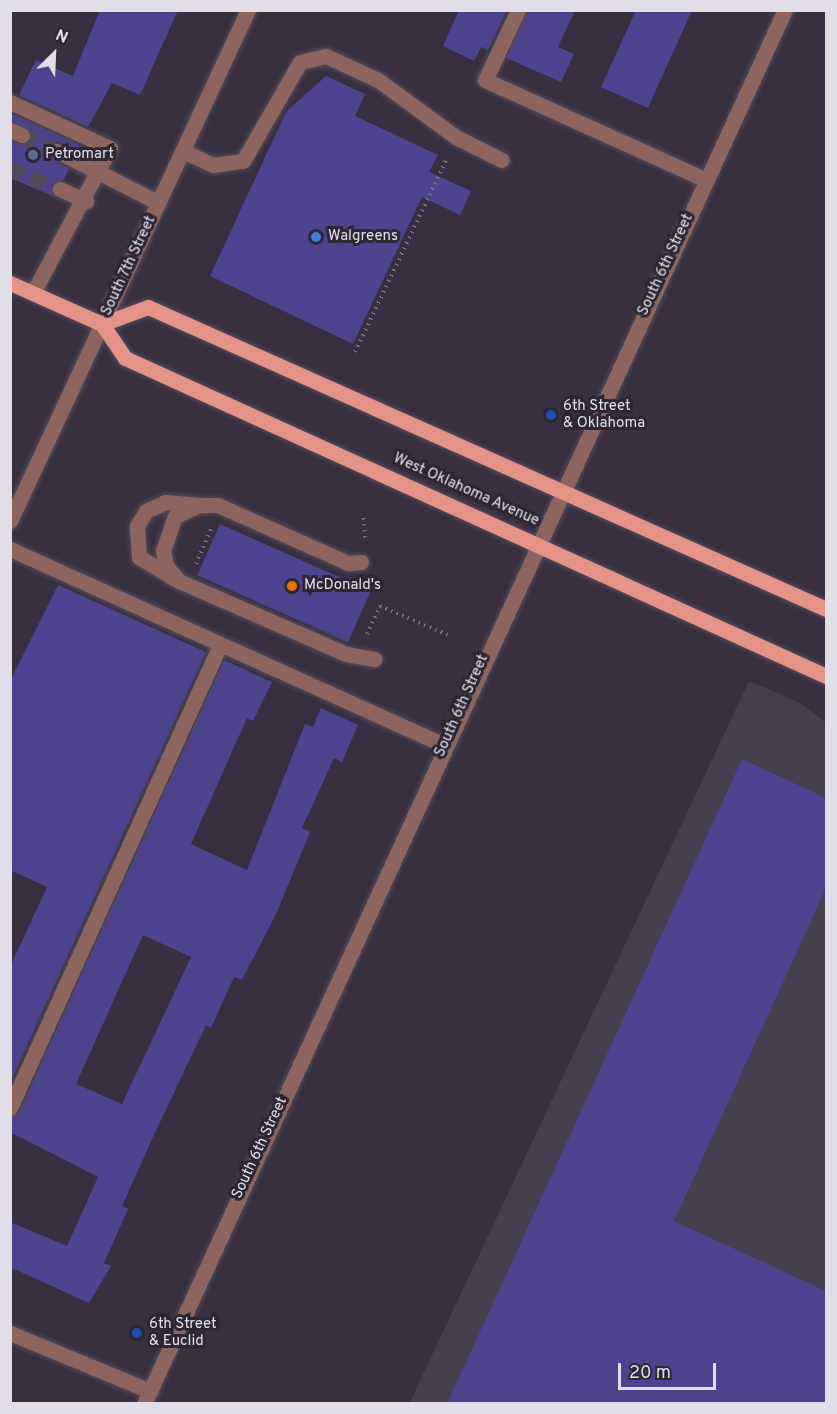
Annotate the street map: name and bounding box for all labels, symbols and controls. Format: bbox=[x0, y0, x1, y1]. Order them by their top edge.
north arrow bbox=[24, 24, 84, 84]
text: N bbox=[52, 26, 71, 49]
place label: Petromart bbox=[45, 146, 114, 164]
marker: Petromart bbox=[26, 148, 40, 162]
street label: South 6th Street bbox=[635, 211, 697, 319]
street label: South 7th Street bbox=[98, 213, 160, 319]
place label: Walgreens bbox=[328, 228, 398, 246]
marker: Walgreens bbox=[309, 230, 323, 244]
place label: 6th Street & Oklahoma bbox=[563, 397, 645, 432]
marker: 6th Street & Oklahoma bbox=[544, 408, 558, 422]
street label: West Oklahoma Avenue bbox=[390, 450, 542, 530]
place label: McDonald's bbox=[304, 577, 381, 595]
marker: McDonald's bbox=[285, 579, 299, 593]
street label: South 6th Street bbox=[431, 652, 493, 760]
street label: South 6th Street bbox=[229, 1094, 291, 1202]
place label: 6th Street & Euclid bbox=[149, 1315, 217, 1350]
marker: 6th Street & Euclid bbox=[130, 1326, 144, 1340]
scale bar bbox=[621, 1351, 718, 1389]
text: 20 m bbox=[629, 1362, 671, 1385]

